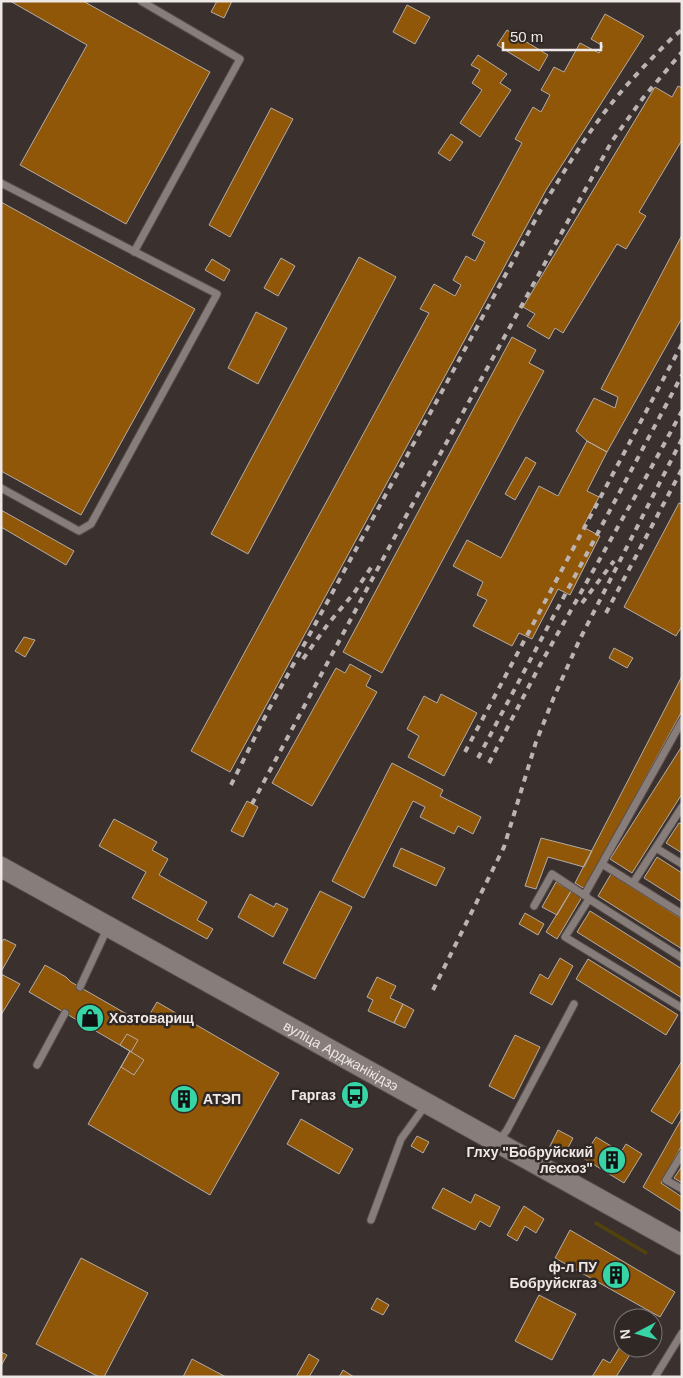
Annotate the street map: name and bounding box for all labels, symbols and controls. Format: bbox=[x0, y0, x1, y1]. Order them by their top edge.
scale bar bbox=[503, 20, 600, 52]
text: 50 m bbox=[510, 28, 543, 45]
shop icon: Хозтоварищ bbox=[75, 1003, 105, 1033]
place label: Хозтоварищ bbox=[109, 1010, 194, 1026]
street label: вуліца Арджанікідзэ bbox=[281, 1018, 401, 1094]
bus stop icon: Гаргаз bbox=[340, 1080, 370, 1110]
building icon: АТЭП bbox=[169, 1084, 199, 1114]
place label: Гаргаз bbox=[291, 1087, 336, 1103]
place label: АТЭП bbox=[203, 1091, 241, 1107]
place label: Глху "Бобруйский лесхоз" bbox=[467, 1144, 593, 1176]
building icon: Глху "Бобруйский лесхоз" bbox=[597, 1145, 627, 1175]
place label: ф-л ПУ Бобруйскгаз bbox=[509, 1259, 597, 1291]
building icon: ф-л ПУ Бобруйскгаз bbox=[601, 1260, 631, 1290]
north arrow bbox=[613, 1308, 663, 1358]
text: N bbox=[617, 1328, 634, 1340]

